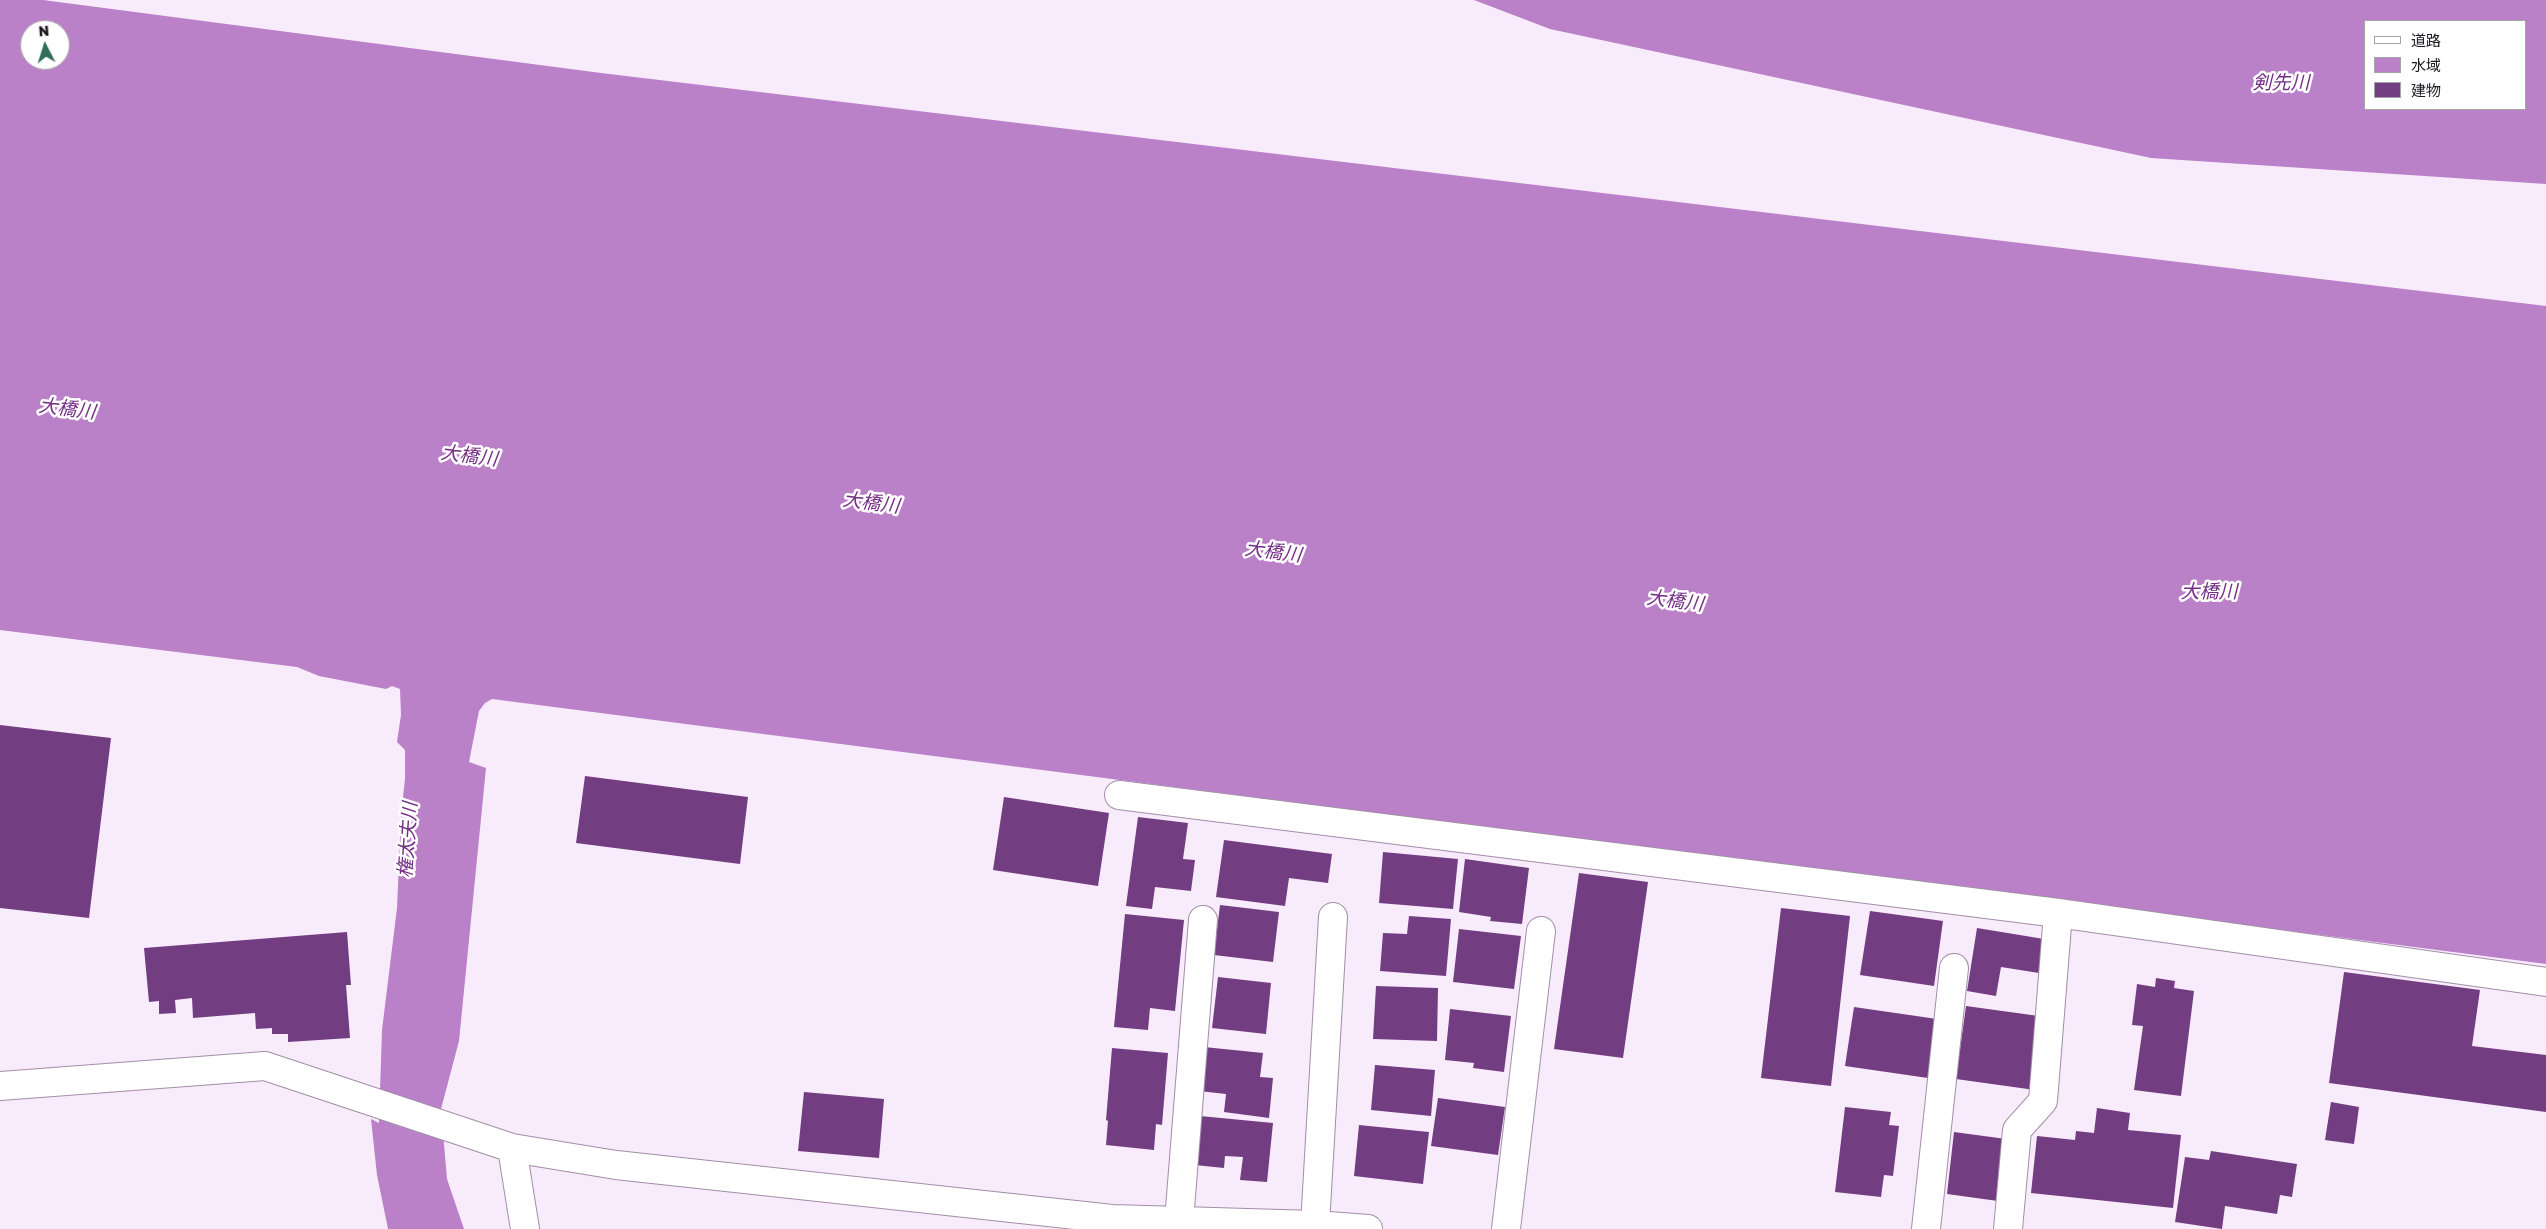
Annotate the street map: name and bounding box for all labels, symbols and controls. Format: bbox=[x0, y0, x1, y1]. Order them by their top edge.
north arrow bbox=[20, 20, 70, 70]
legend bbox=[2364, 20, 2526, 110]
text: N bbox=[38, 22, 50, 39]
text: 道路 bbox=[2411, 31, 2441, 49]
text: 水域 bbox=[2411, 56, 2441, 74]
water label: 剣先川 bbox=[2253, 72, 2309, 94]
text: 建物 bbox=[2411, 81, 2441, 99]
water label: 大橋川 bbox=[37, 394, 97, 424]
water label: 大橋川 bbox=[439, 441, 499, 471]
water label: 大橋川 bbox=[841, 488, 901, 518]
water label: 大橋川 bbox=[1243, 537, 1303, 567]
water label: 大橋川 bbox=[2181, 581, 2237, 603]
water label: 大橋川 bbox=[1645, 586, 1705, 616]
water label: 権太夫川 bbox=[394, 801, 422, 879]

